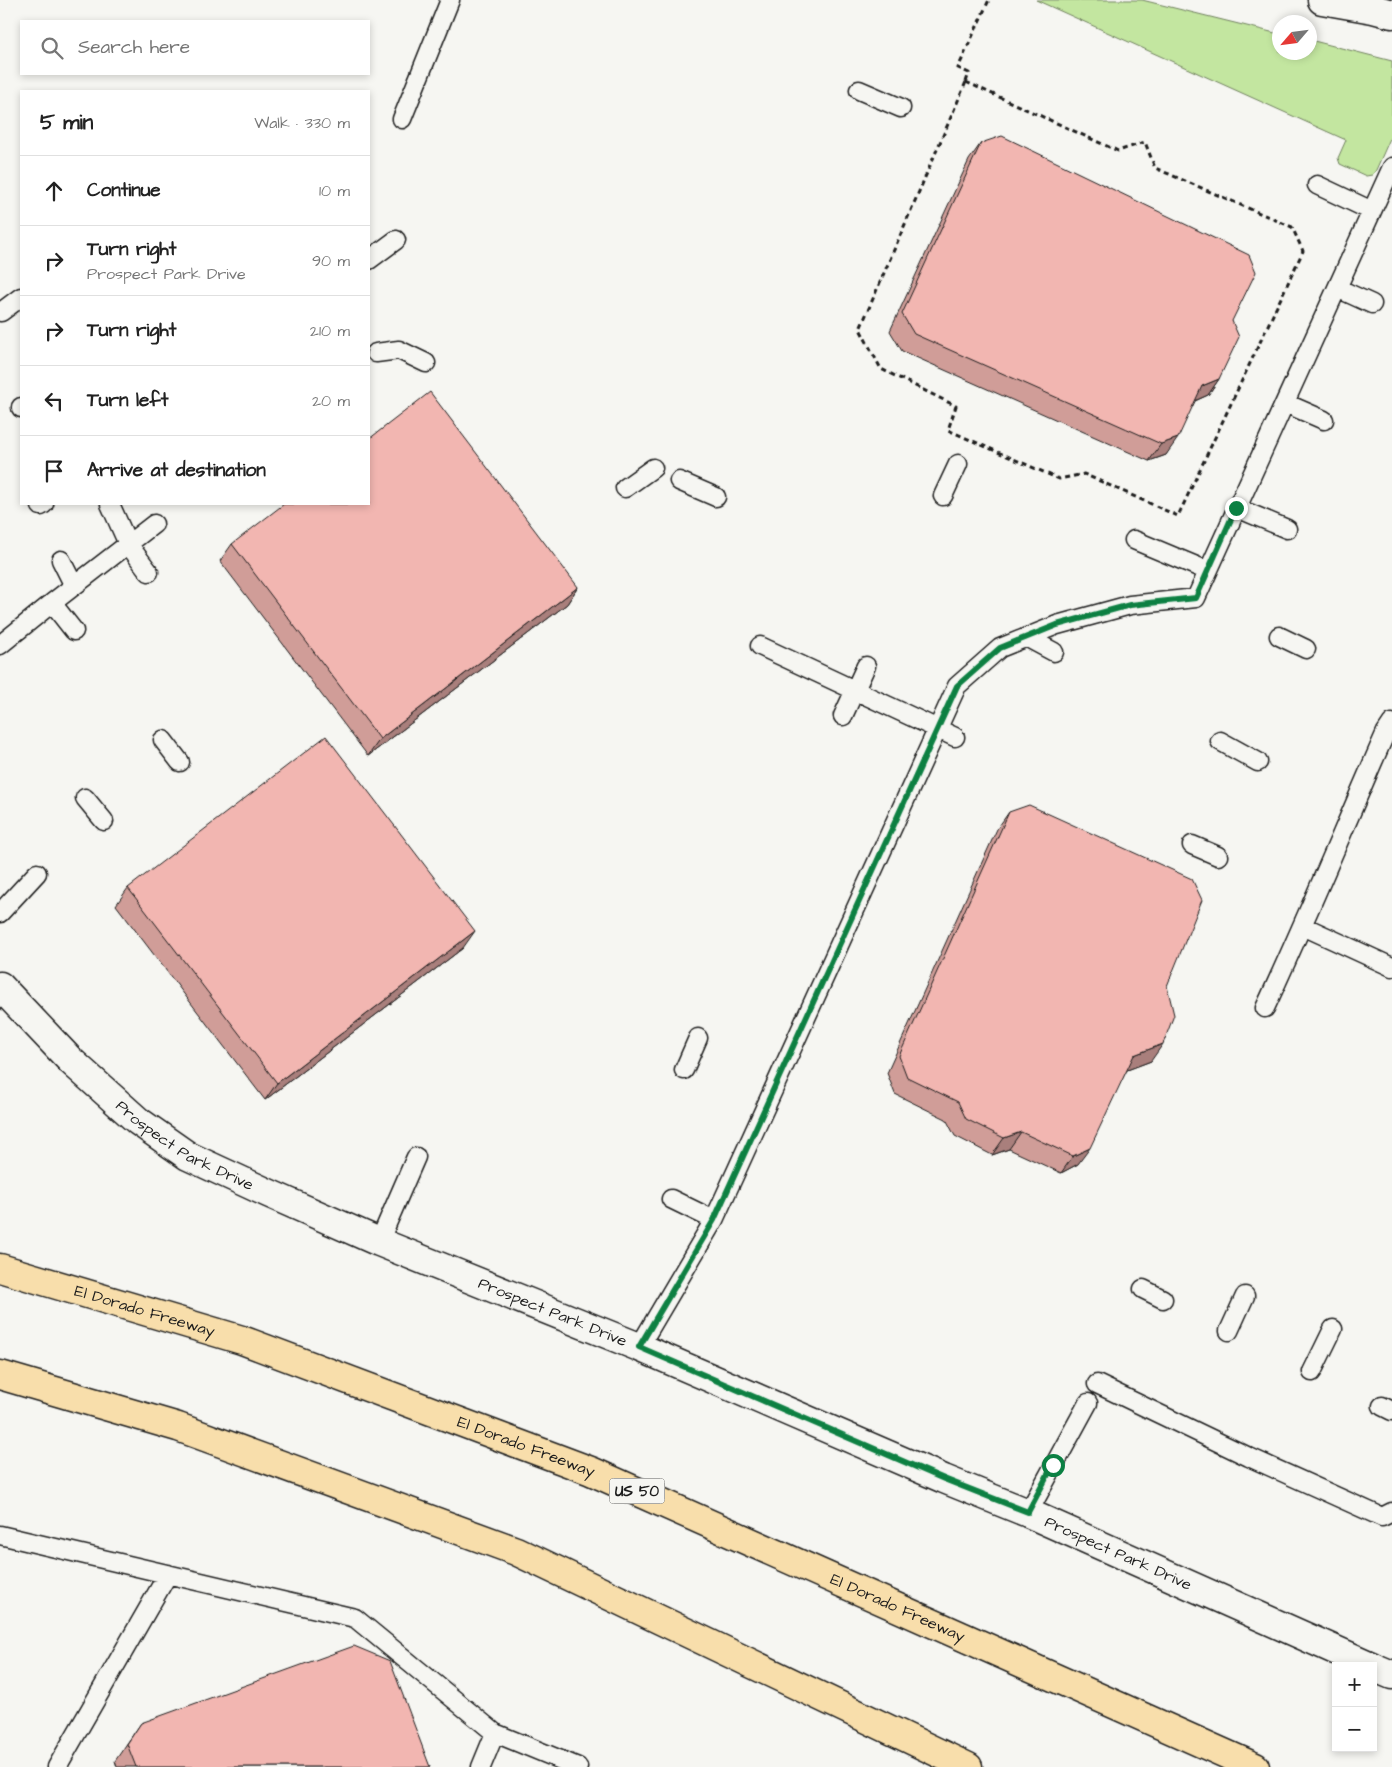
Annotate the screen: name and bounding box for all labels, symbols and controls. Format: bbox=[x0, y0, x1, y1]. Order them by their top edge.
north arrow bbox=[1272, 15, 1317, 60]
search box bbox=[20, 20, 370, 75]
icon: search bbox=[38, 34, 66, 62]
text: Search here bbox=[78, 34, 190, 61]
text: 5 min bbox=[40, 108, 93, 137]
text: Walk · 330 m bbox=[254, 112, 350, 134]
icon: ahead bbox=[40, 177, 68, 205]
text: Continue bbox=[87, 177, 161, 204]
text: 10 m bbox=[319, 180, 350, 202]
text: Turn right bbox=[87, 236, 176, 263]
icon: right bbox=[40, 247, 68, 275]
text: 90 m bbox=[312, 250, 350, 272]
text: Prospect Park Drive bbox=[87, 263, 246, 285]
icon: right bbox=[40, 317, 68, 345]
text: Turn right bbox=[87, 317, 176, 344]
text: 210 m bbox=[310, 320, 350, 342]
icon: left bbox=[40, 387, 68, 415]
text: Turn left bbox=[87, 387, 168, 414]
text: 20 m bbox=[312, 390, 350, 412]
icon: arrive bbox=[40, 457, 68, 485]
text: Arrive at destination bbox=[87, 457, 266, 484]
route end bbox=[1225, 497, 1248, 520]
street label: Prospect Park Drive bbox=[111, 1095, 257, 1196]
street label: Prospect Park Drive bbox=[475, 1272, 631, 1352]
street label: El Dorado Freeway bbox=[72, 1280, 218, 1343]
street label: El Dorado Freeway bbox=[454, 1411, 598, 1484]
route start bbox=[1042, 1454, 1065, 1477]
road number: US 50 bbox=[610, 1478, 664, 1504]
street label: Prospect Park Drive bbox=[1041, 1511, 1196, 1596]
street label: El Dorado Freeway bbox=[827, 1568, 969, 1648]
map controls bbox=[1332, 1662, 1377, 1752]
button: + bbox=[1332, 1662, 1377, 1707]
button: − bbox=[1332, 1707, 1377, 1752]

